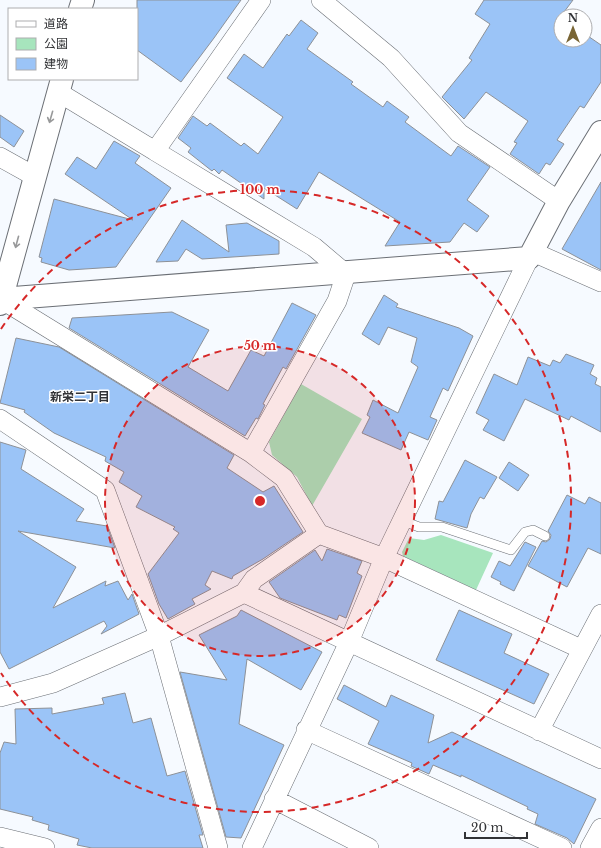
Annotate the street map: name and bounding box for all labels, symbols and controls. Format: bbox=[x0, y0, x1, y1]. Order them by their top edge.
legend bbox=[8, 8, 138, 80]
north arrow bbox=[553, 8, 593, 48]
text: N bbox=[568, 11, 579, 25]
text: 道路 bbox=[44, 16, 68, 31]
text: 公園 bbox=[44, 36, 68, 51]
text: 建物 bbox=[44, 56, 68, 71]
one-way arrow bbox=[47, 110, 54, 123]
text: 100 m bbox=[240, 182, 281, 197]
one-way arrow bbox=[12, 235, 20, 248]
text: 50 m bbox=[244, 338, 277, 353]
district label: 新栄二丁目 bbox=[50, 389, 110, 404]
centre of rings bbox=[253, 494, 267, 508]
scale bar bbox=[465, 814, 527, 840]
text: 20 m bbox=[471, 820, 503, 835]

